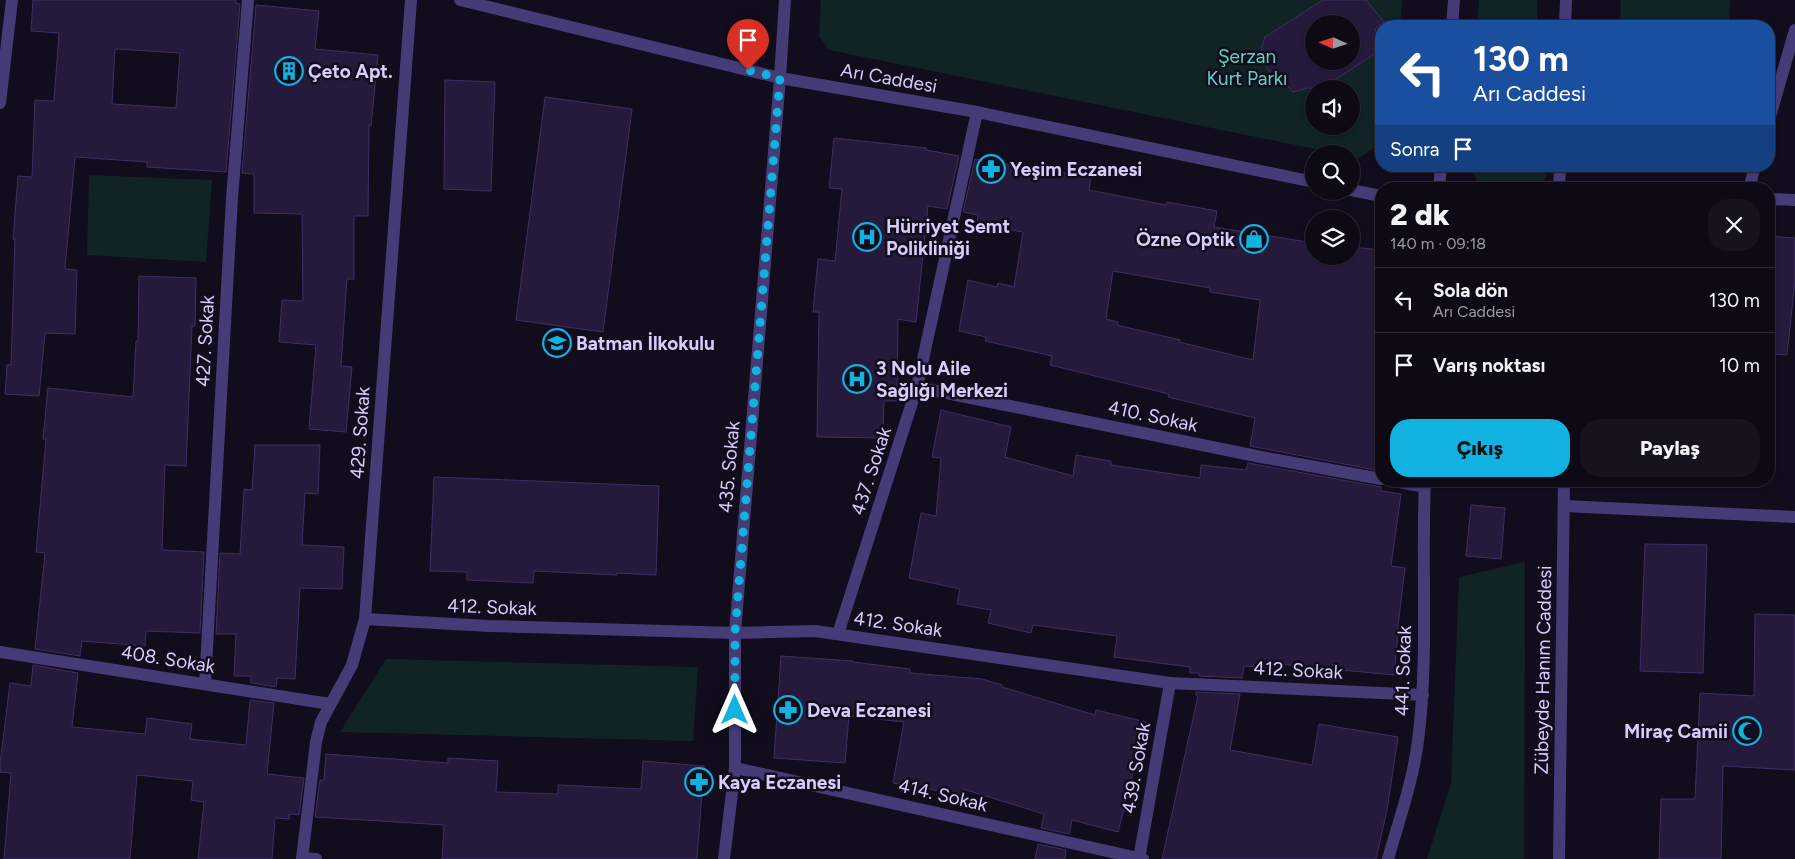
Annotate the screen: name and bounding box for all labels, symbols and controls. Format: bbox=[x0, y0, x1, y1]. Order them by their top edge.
north arrow bbox=[1305, 15, 1360, 70]
map controls bbox=[1305, 15, 1360, 265]
pin bbox=[727, 19, 769, 70]
icon: arrive bbox=[734, 26, 762, 54]
text: 130 m bbox=[1473, 38, 1569, 80]
icon: left bbox=[1390, 40, 1455, 105]
park label: Şerzan Kurt Parkı bbox=[1207, 45, 1288, 90]
building icon: Çeto Apt. bbox=[274, 56, 304, 86]
street label: Arı Caddesi bbox=[839, 58, 939, 98]
place label: Çeto Apt. bbox=[308, 60, 393, 83]
button: sound bbox=[1305, 80, 1360, 135]
text: Arı Caddesi bbox=[1473, 80, 1586, 107]
icon: arrive bbox=[1449, 135, 1477, 163]
text: Sonra bbox=[1390, 138, 1439, 161]
button: search bbox=[1305, 145, 1360, 200]
pharmacy icon: Yeşim Eczanesi bbox=[976, 154, 1006, 184]
place label: Yeşim Eczanesi bbox=[1010, 158, 1142, 181]
text: 2 dk bbox=[1390, 196, 1450, 233]
button: close bbox=[1708, 199, 1760, 251]
button: layers bbox=[1305, 210, 1360, 265]
place label: Hürriyet Semt Polikliniği bbox=[886, 215, 1010, 260]
hospital icon: Hürriyet Semt Polikliniği bbox=[852, 222, 882, 252]
shop icon: Özne Optik bbox=[1239, 224, 1269, 254]
place label: Özne Optik bbox=[1136, 228, 1236, 251]
text: 140 m · 09:18 bbox=[1390, 234, 1486, 253]
text: Sola dön bbox=[1433, 279, 1508, 302]
icon: left bbox=[1390, 286, 1418, 314]
text: 130 m bbox=[1709, 289, 1760, 312]
street label: 427. Sokak bbox=[191, 294, 219, 387]
text: Arı Caddesi bbox=[1433, 302, 1515, 321]
school or university icon: Batman İlkokulu bbox=[542, 328, 572, 358]
place label: Batman İlkokulu bbox=[576, 332, 715, 355]
icon: arrive bbox=[1390, 351, 1418, 379]
text: Varış noktası bbox=[1433, 354, 1545, 377]
text: 10 m bbox=[1719, 354, 1760, 377]
place label: 3 Nolu Aile Sağlığı Merkezi bbox=[876, 357, 1008, 402]
hospital icon: 3 Nolu Aile Sağlığı Merkezi bbox=[842, 364, 872, 394]
street label: 429. Sokak bbox=[345, 385, 375, 480]
street label: 410. Sokak bbox=[1106, 395, 1201, 437]
street label: 435. Sokak bbox=[714, 419, 745, 514]
button: Çıkış bbox=[1390, 419, 1570, 477]
button: Paylaş bbox=[1580, 419, 1760, 477]
street label: 437. Sokak bbox=[846, 423, 896, 518]
street label: Zübeyde Hanım Caddesi bbox=[1530, 565, 1556, 775]
street label: 412. Sokak bbox=[447, 594, 538, 620]
street label: 412. Sokak bbox=[852, 606, 945, 642]
street label: 441. Sokak bbox=[1390, 625, 1416, 717]
street label: 408. Sokak bbox=[119, 640, 217, 678]
street label: 412. Sokak bbox=[1253, 656, 1344, 684]
position arrow bbox=[708, 683, 760, 735]
pharmacy icon: Deva Eczanesi bbox=[773, 695, 803, 725]
place label: Deva Eczanesi bbox=[807, 699, 931, 722]
mosque icon: Miraç Camii bbox=[1732, 716, 1762, 746]
street label: 439. Sokak bbox=[1117, 720, 1155, 815]
place label: Miraç Camii bbox=[1624, 720, 1728, 743]
pharmacy icon: Kaya Eczanesi bbox=[684, 767, 714, 797]
place label: Kaya Eczanesi bbox=[718, 771, 841, 794]
street label: 414. Sokak bbox=[896, 774, 991, 817]

